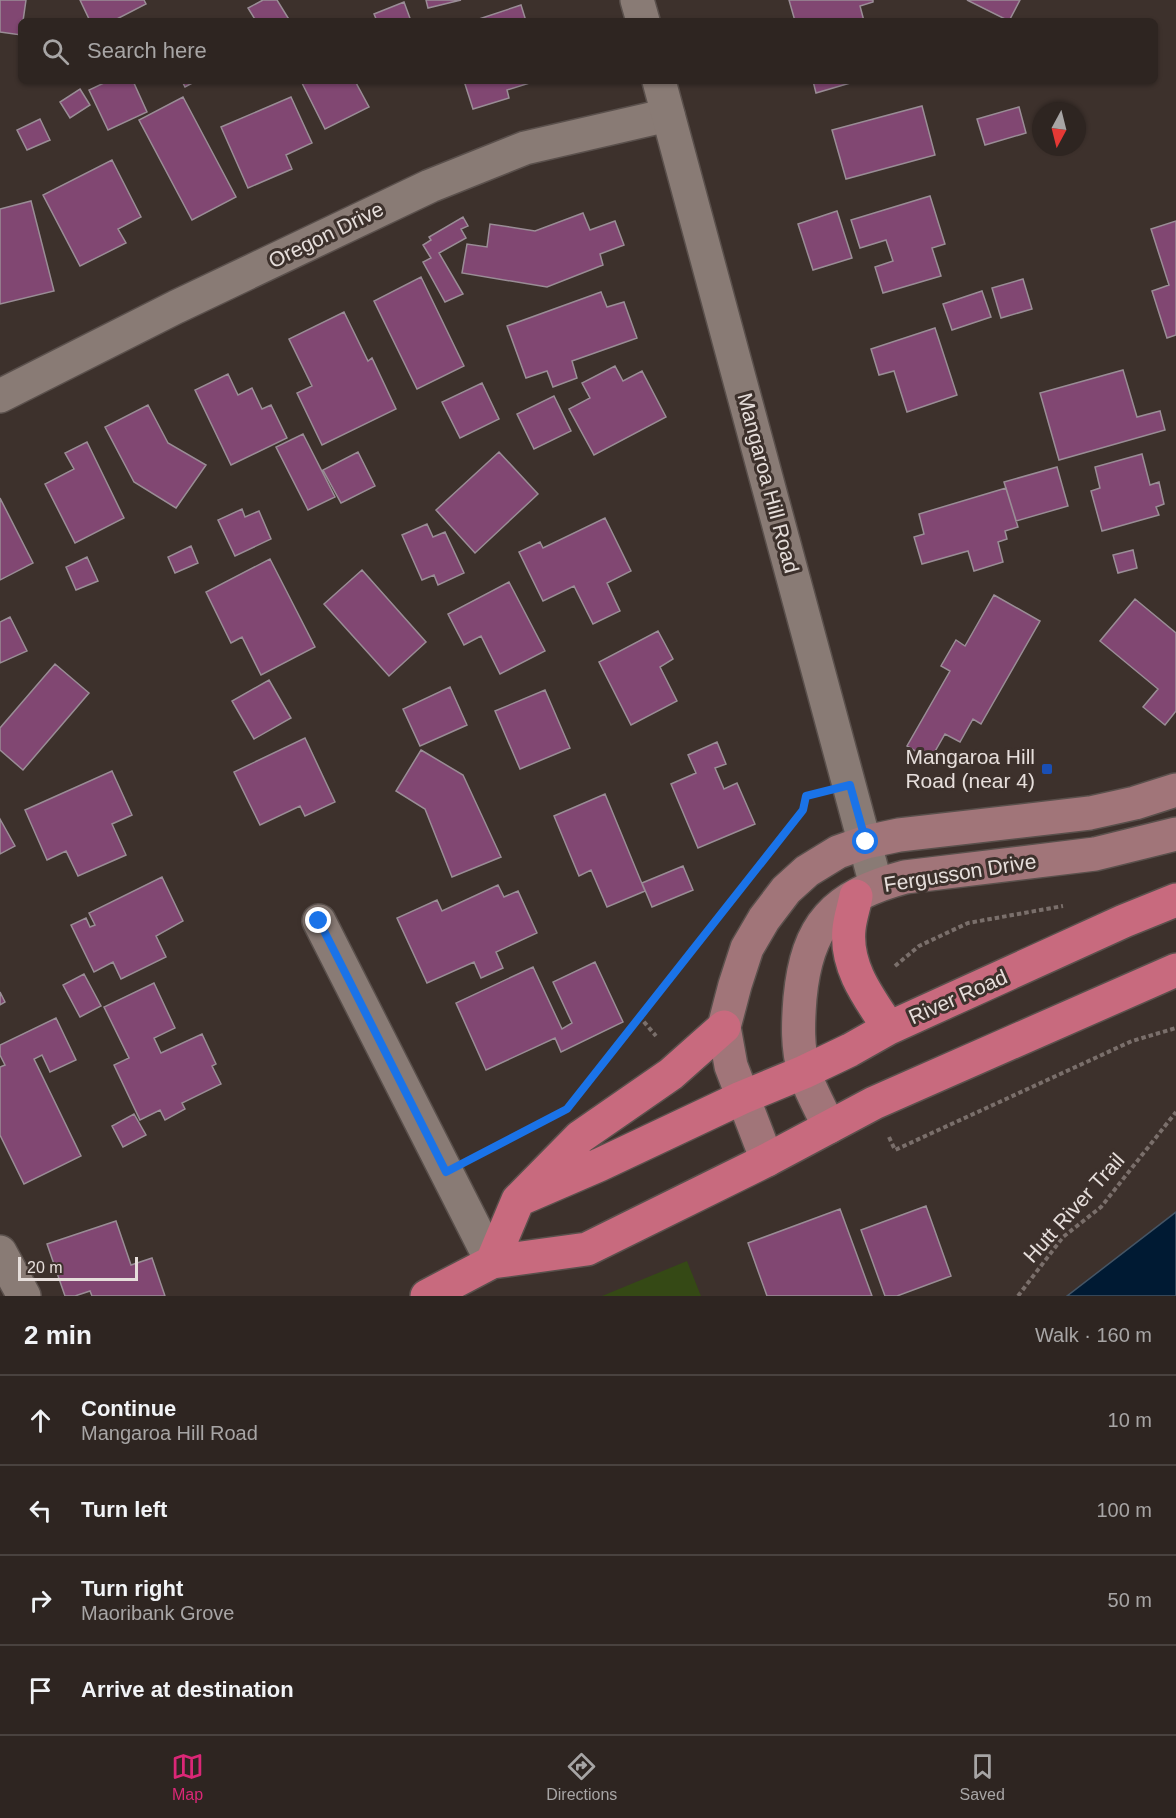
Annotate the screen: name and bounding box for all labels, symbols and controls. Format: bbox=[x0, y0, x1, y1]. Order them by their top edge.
search box bbox=[18, 18, 1158, 84]
icon: search bbox=[39, 35, 72, 68]
text: Search here bbox=[87, 38, 207, 63]
north arrow bbox=[1032, 102, 1086, 156]
street label: Oregon Drive bbox=[265, 197, 387, 272]
street label: Mangaroa Hill Road bbox=[733, 390, 804, 575]
place label: Mangaroa Hill Road (near 4) bbox=[905, 745, 1035, 792]
marker: Mangaroa Hill Road (near 4) bbox=[1040, 762, 1054, 776]
route start bbox=[852, 828, 878, 854]
street label: Fergusson Drive bbox=[882, 849, 1038, 896]
route end bbox=[305, 907, 331, 933]
street label: River Road bbox=[905, 965, 1010, 1028]
street label: Hutt River Trail bbox=[1019, 1148, 1129, 1267]
scale bar bbox=[18, 1254, 138, 1282]
text: 20 m bbox=[27, 1259, 63, 1276]
text: 2 min bbox=[24, 1320, 92, 1350]
text: Walk · 160 m bbox=[1035, 1324, 1152, 1346]
text: Continue bbox=[81, 1396, 176, 1421]
icon: ahead bbox=[24, 1404, 57, 1437]
text: 10 m bbox=[1108, 1409, 1152, 1431]
text: Mangaroa Hill Road bbox=[81, 1422, 258, 1444]
icon: left bbox=[24, 1494, 57, 1527]
text: Turn left bbox=[81, 1497, 167, 1522]
text: 100 m bbox=[1096, 1499, 1152, 1521]
text: Turn right bbox=[81, 1576, 183, 1601]
icon: right bbox=[24, 1584, 57, 1617]
text: 50 m bbox=[1108, 1589, 1152, 1611]
text: Maoribank Grove bbox=[81, 1602, 234, 1624]
icon: arrive bbox=[24, 1674, 57, 1707]
text: Arrive at destination bbox=[81, 1677, 294, 1702]
tab: Map bbox=[171, 1750, 204, 1804]
tab: Directions bbox=[546, 1750, 617, 1804]
tab: Saved bbox=[960, 1750, 1005, 1804]

